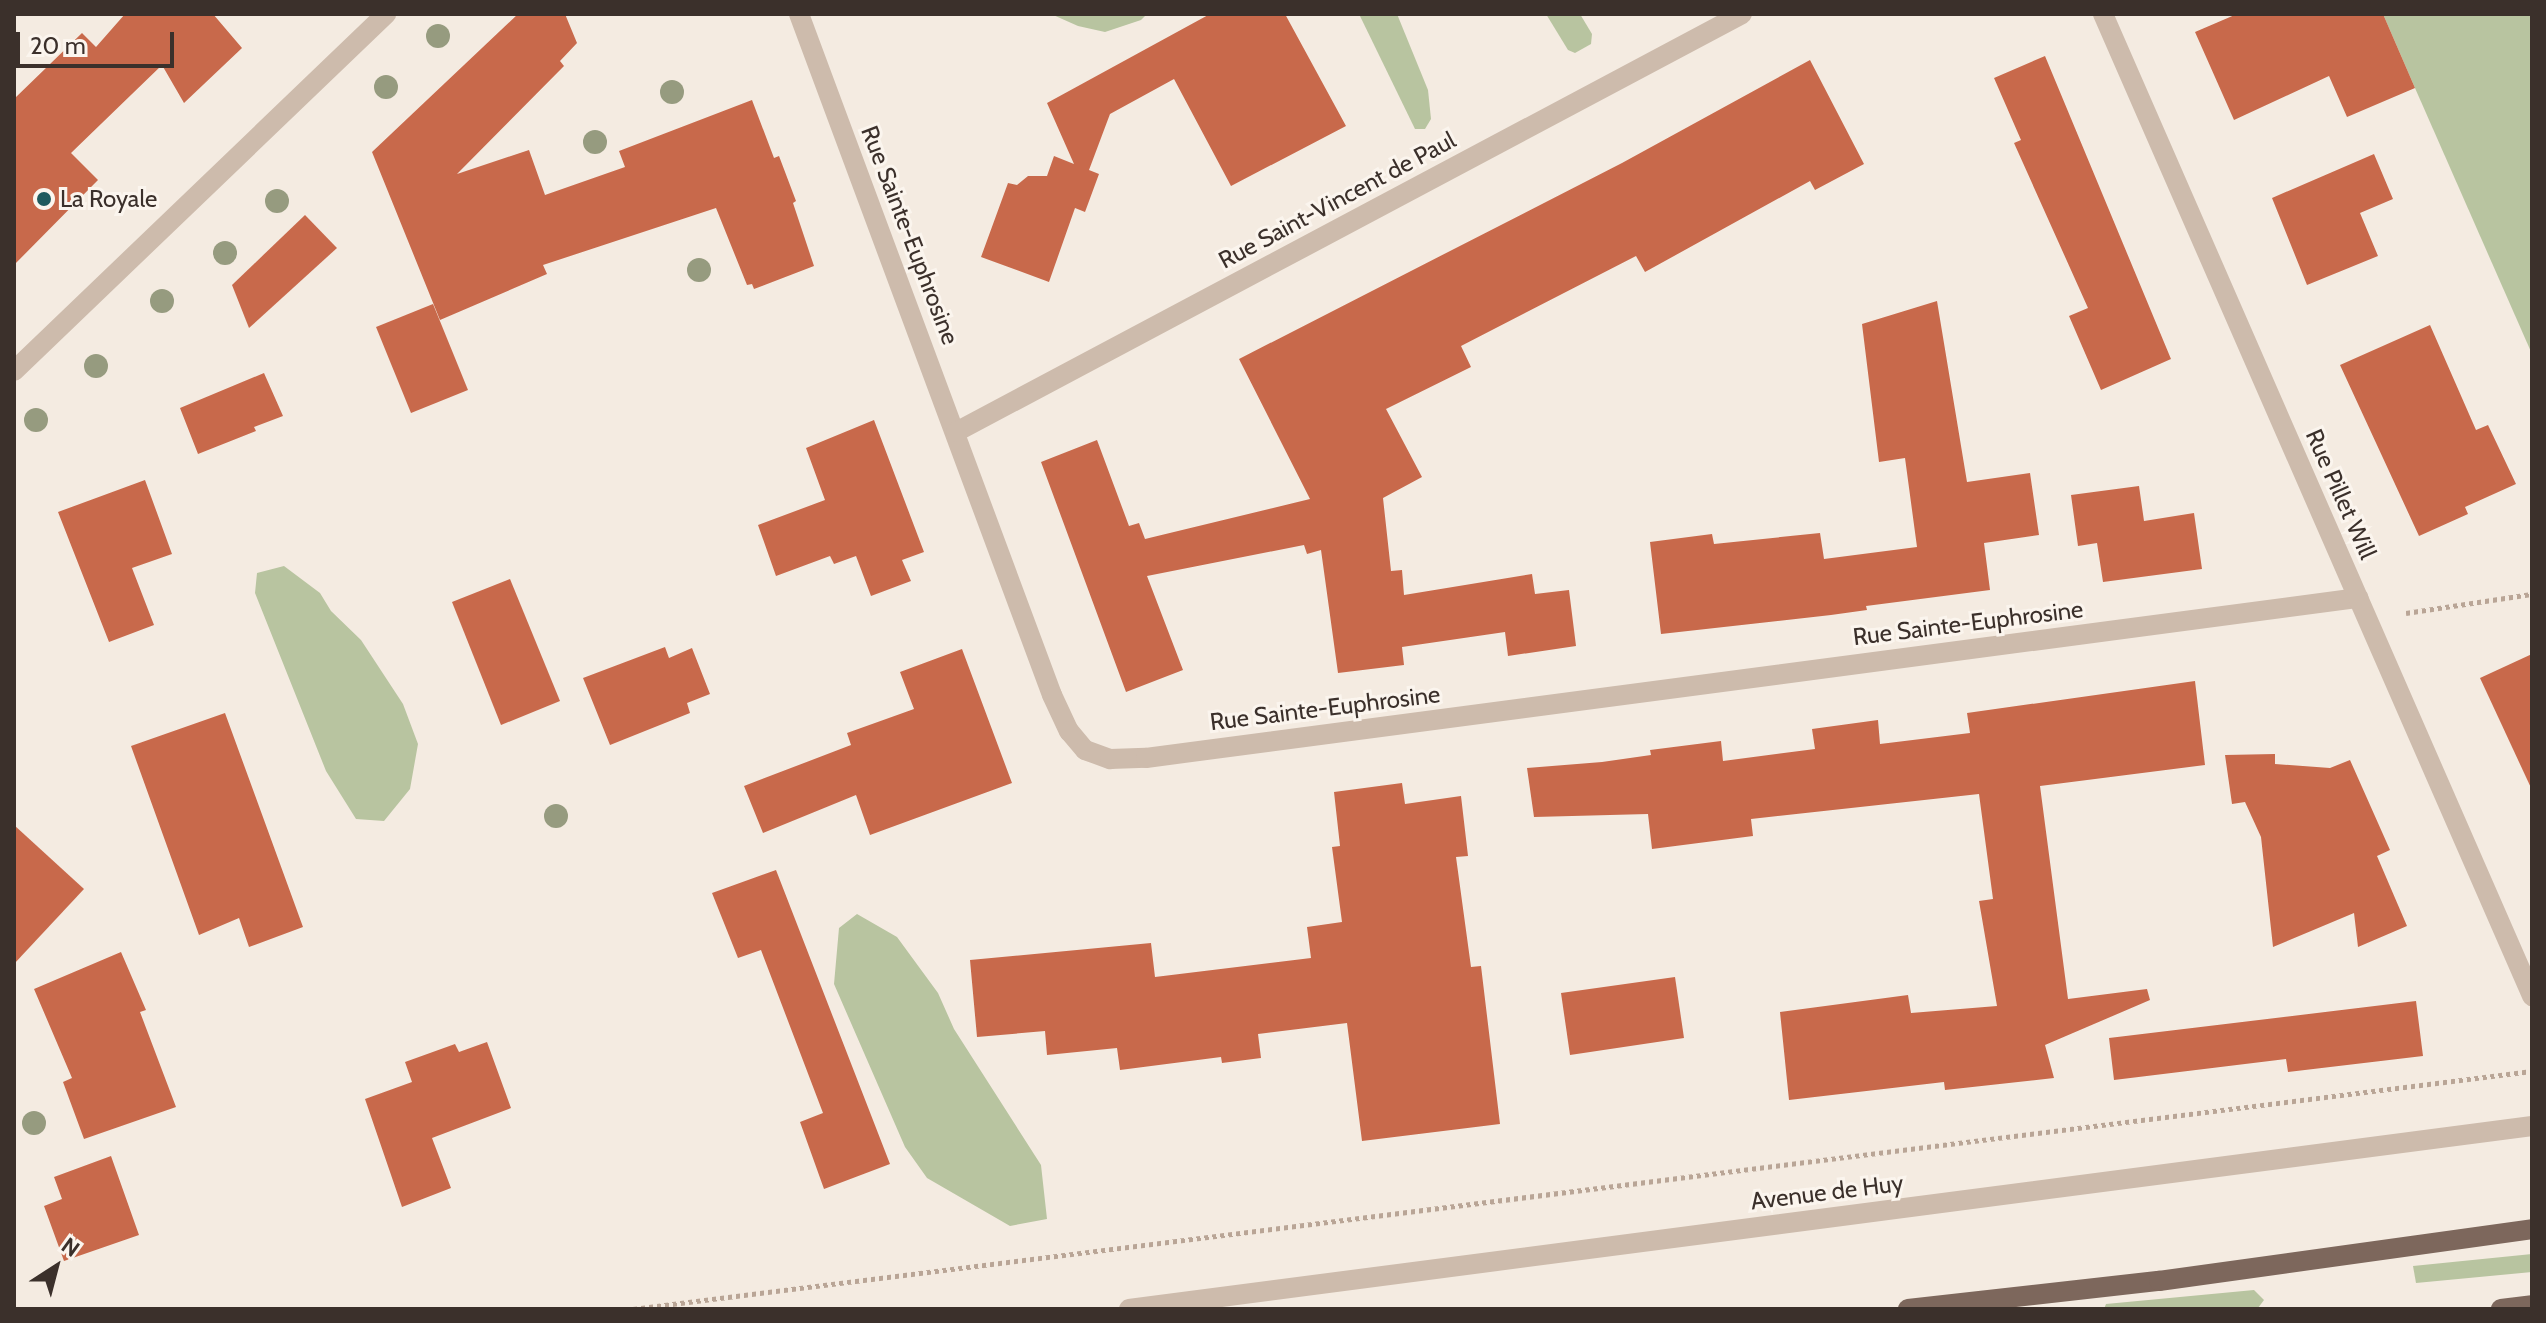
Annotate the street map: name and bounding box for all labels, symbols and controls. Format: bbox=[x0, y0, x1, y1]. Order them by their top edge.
scale bar bbox=[20, 16, 178, 66]
text: 20 m bbox=[30, 31, 86, 60]
street label: Rue Sainte-Euphrosine bbox=[855, 122, 965, 348]
street label: Rue Saint-Vincent de Paul bbox=[1214, 125, 1460, 275]
place label: La Royale bbox=[60, 185, 157, 213]
marker: La Royale bbox=[35, 190, 53, 208]
street label: Rue Pillet Will bbox=[2300, 425, 2382, 563]
street label: Rue Sainte-Euphrosine bbox=[1851, 595, 2085, 651]
street label: Rue Sainte-Euphrosine bbox=[1208, 680, 1442, 736]
street label: Avenue de Huy bbox=[1749, 1168, 1905, 1216]
north arrow bbox=[16, 1227, 96, 1307]
text: N bbox=[56, 1232, 85, 1263]

